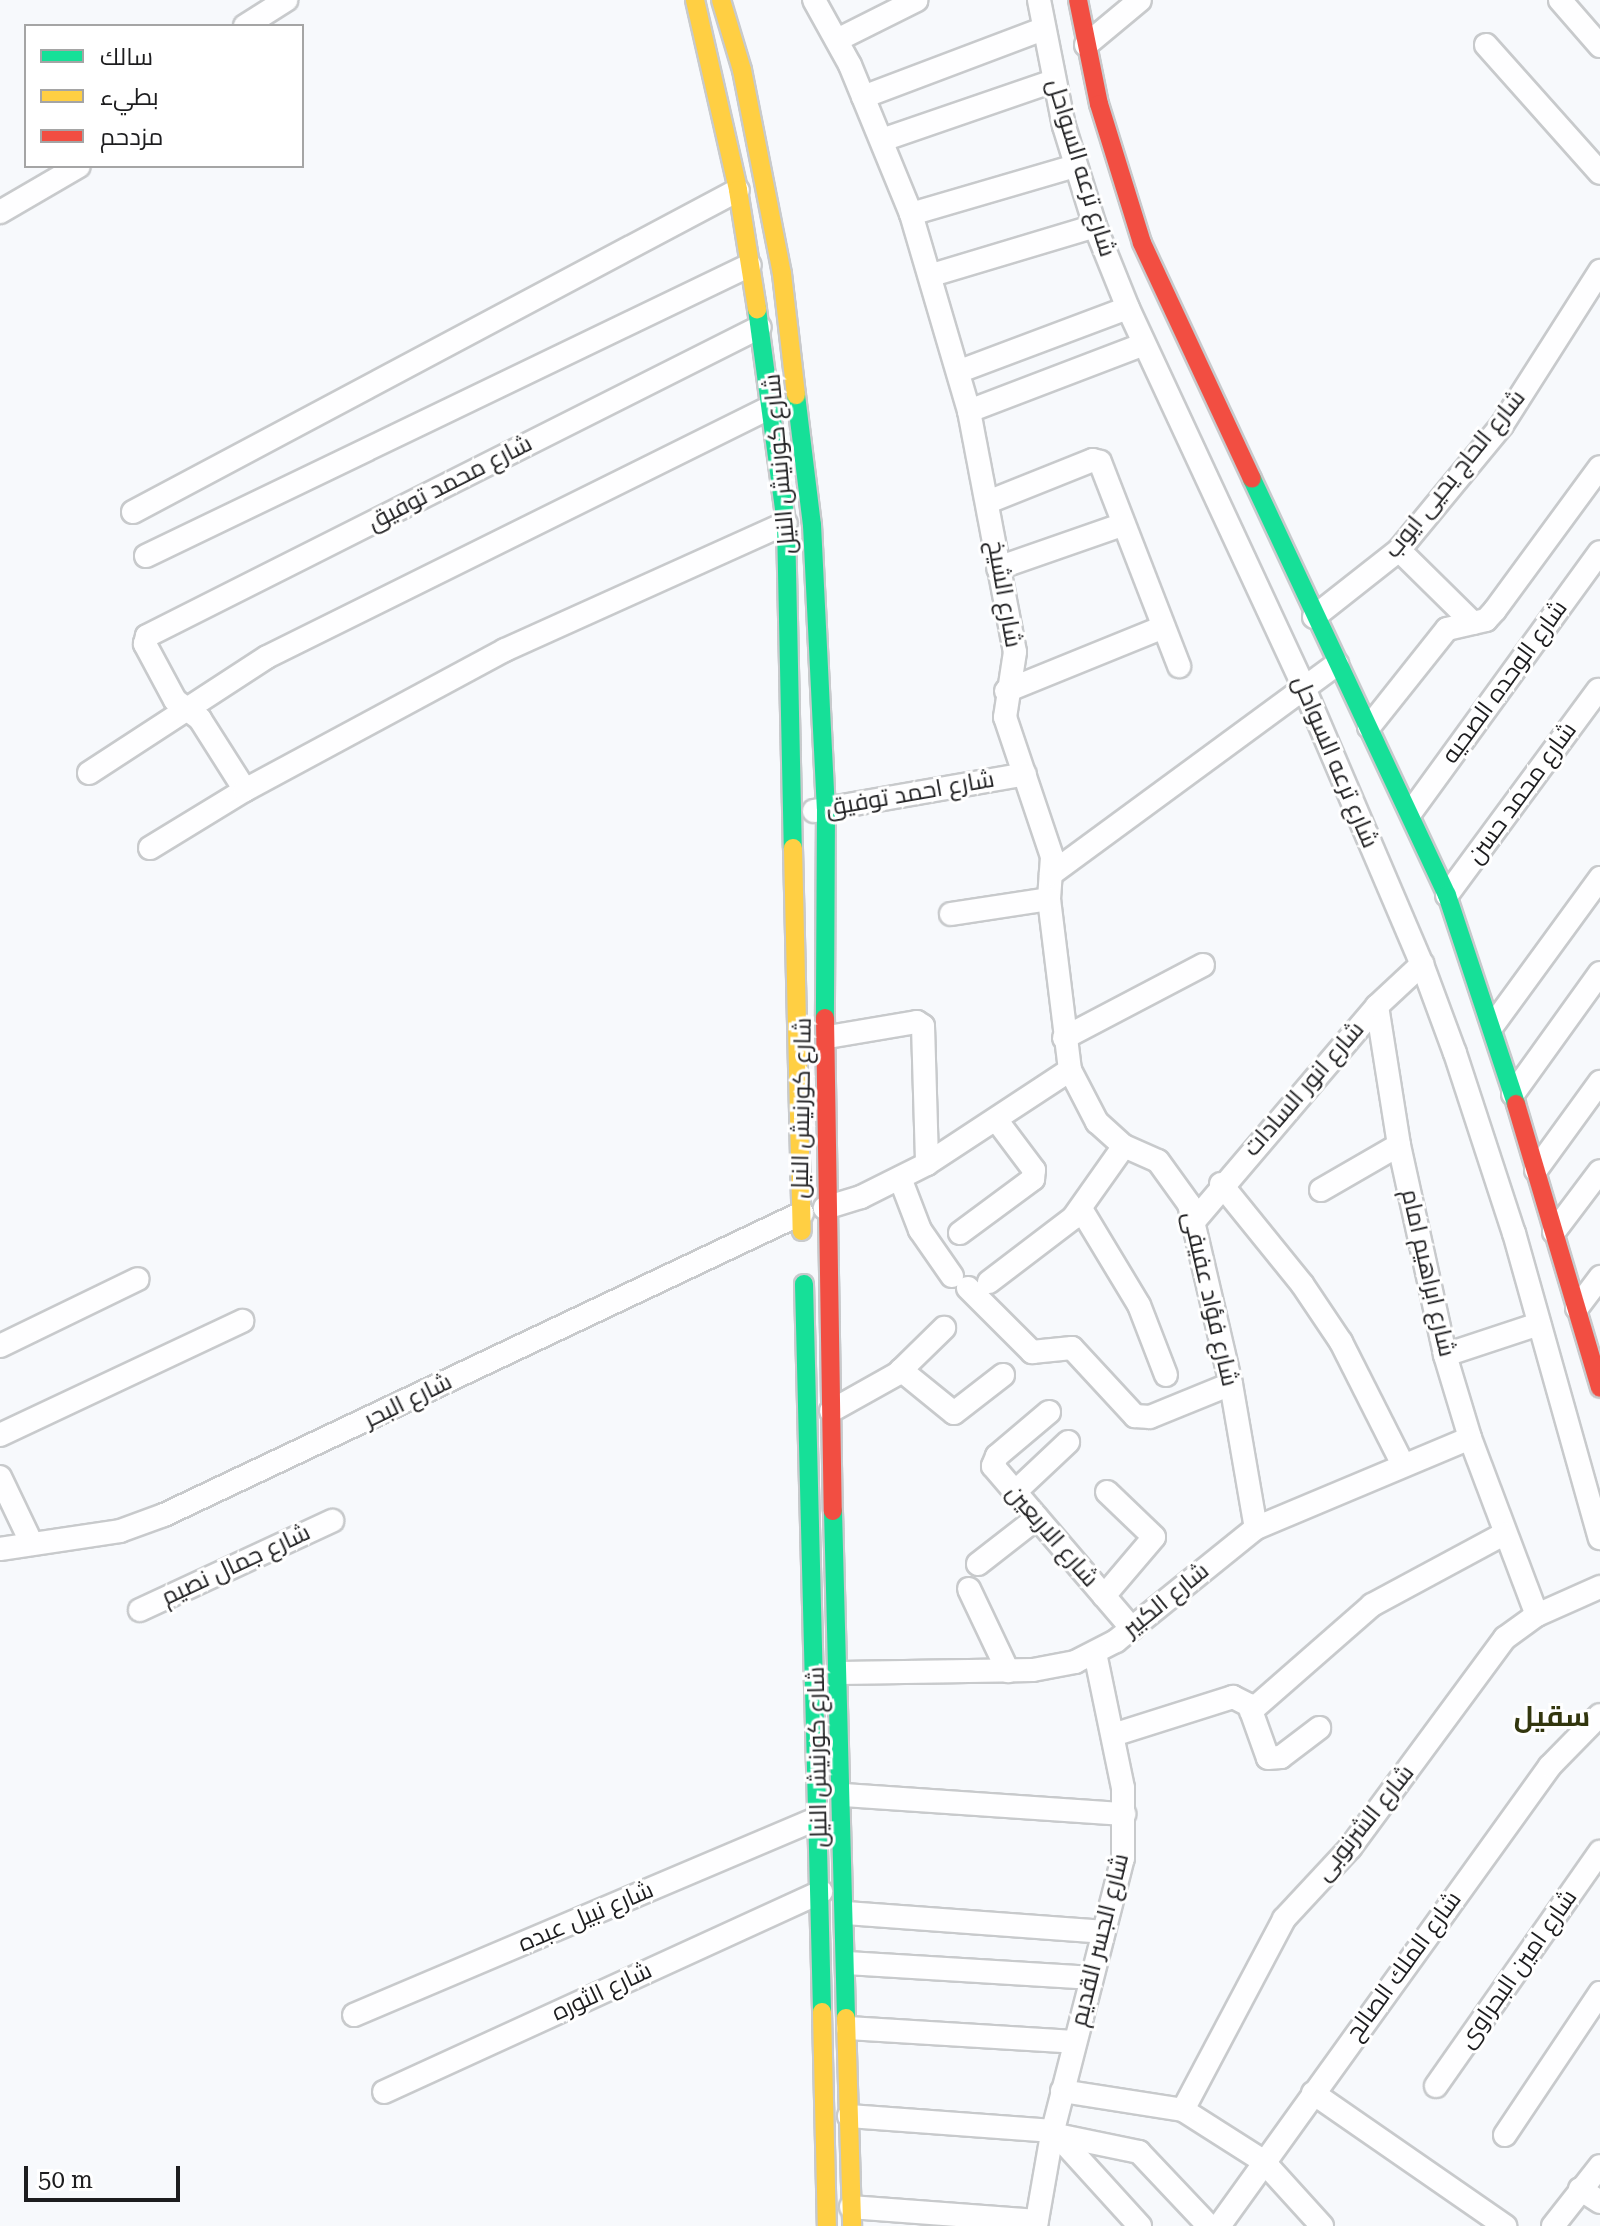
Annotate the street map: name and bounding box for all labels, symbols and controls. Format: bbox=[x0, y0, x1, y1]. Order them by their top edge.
legend bbox=[24, 24, 304, 168]
text: سالك bbox=[100, 43, 153, 71]
street label: شارع ترعه السواحل bbox=[1040, 76, 1122, 260]
text: بطيء bbox=[100, 83, 159, 111]
text: مزدحم bbox=[100, 123, 163, 151]
street label: شارع كورنيش النيل bbox=[758, 373, 802, 555]
street label: شارع الحاج يحيى ايوب bbox=[1378, 384, 1532, 564]
street label: شارع محمد توفيق bbox=[363, 429, 537, 537]
street label: شارع الشيخ bbox=[980, 538, 1028, 650]
street label: شارع الوحده الصحيه bbox=[1436, 595, 1574, 769]
street label: شارع ترعه السواحل bbox=[1286, 671, 1384, 853]
street label: شارع محمد حسن bbox=[1461, 717, 1583, 869]
street label: شارع احمد توفيق bbox=[823, 765, 997, 823]
street label: شارع انور السادات bbox=[1238, 1016, 1370, 1162]
street label: شارع كورنيش النيل bbox=[786, 1017, 818, 1199]
street label: شارع ابراهيم امام bbox=[1395, 1186, 1461, 1360]
street label: شارع فؤاد عفيفى bbox=[1176, 1209, 1244, 1389]
street label: شارع البحر bbox=[359, 1367, 457, 1435]
street label: شارع الاربعين bbox=[1000, 1479, 1104, 1593]
street label: شارع جمال نصيم bbox=[157, 1518, 315, 1612]
street label: شارع الكبير bbox=[1117, 1556, 1215, 1644]
street label: شارع كورنيش النيل bbox=[802, 1666, 834, 1848]
district label: سقيل bbox=[1514, 1700, 1590, 1734]
street label: شارع الشرنوبى bbox=[1309, 1759, 1421, 1887]
street label: شارع الجسر القديم bbox=[1065, 1851, 1135, 2029]
street label: شارع نبيل عبده bbox=[514, 1876, 658, 1958]
street label: شارع امين البحراوى bbox=[1453, 1884, 1583, 2054]
street label: شارع الملك الصالح bbox=[1340, 1886, 1468, 2046]
street label: شارع الثوره bbox=[547, 1956, 657, 2028]
scale bar bbox=[28, 2150, 184, 2200]
text: 50 m bbox=[38, 2166, 93, 2194]

